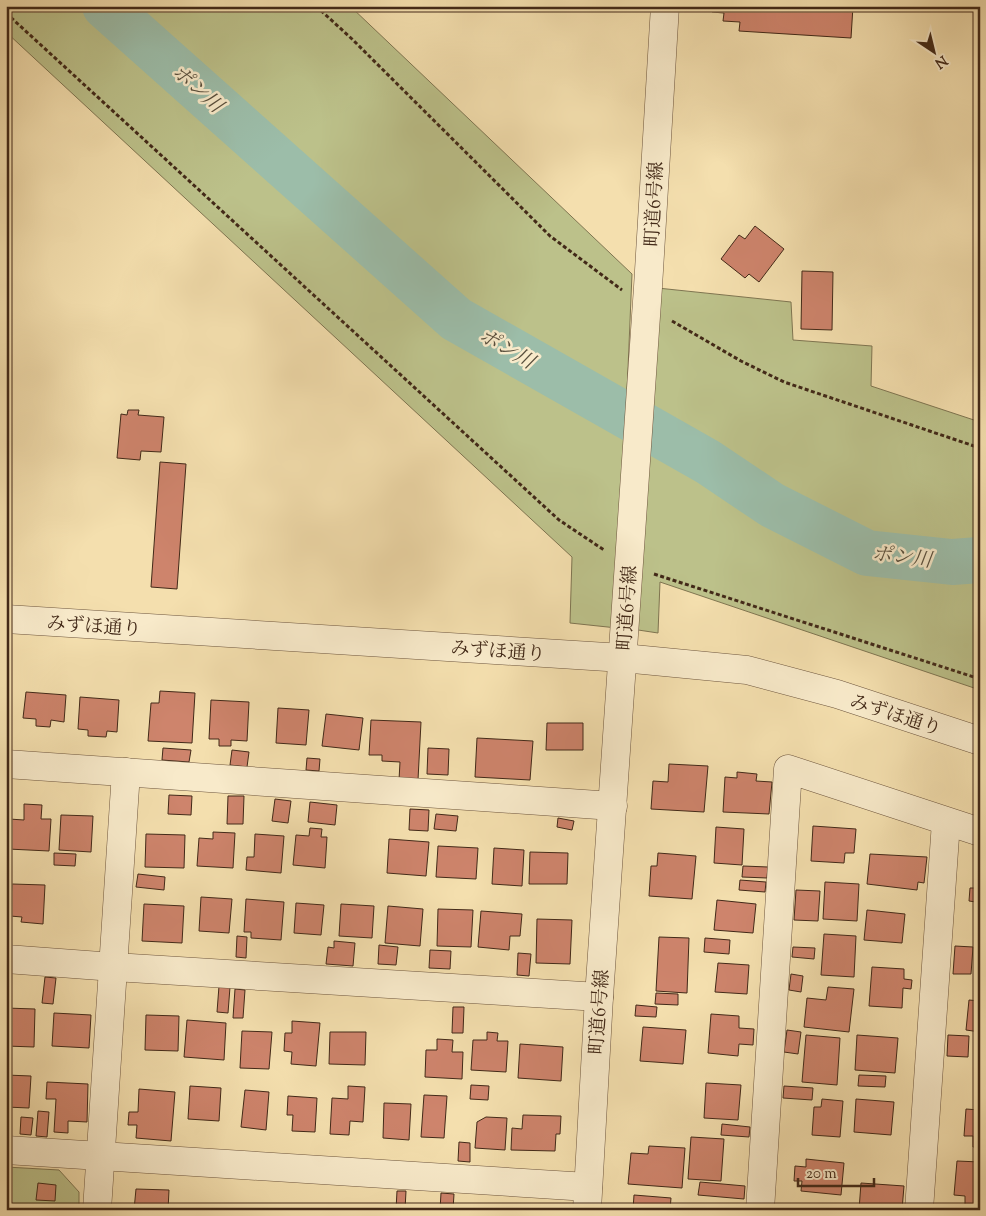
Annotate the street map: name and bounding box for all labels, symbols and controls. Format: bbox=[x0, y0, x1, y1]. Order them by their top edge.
north arrow bbox=[908, 28, 958, 78]
text: N bbox=[930, 50, 951, 72]
water label: ポン川 bbox=[164, 59, 230, 122]
street label: 町道6号線 bbox=[640, 161, 671, 248]
water label: ポン川 bbox=[473, 323, 541, 379]
water label: ポン川 bbox=[870, 540, 935, 577]
street label: 町道6号線 bbox=[612, 565, 645, 652]
street label: みずほ通り bbox=[45, 611, 142, 644]
street label: みずほ通り bbox=[449, 636, 546, 669]
street label: みずほ通り bbox=[846, 689, 945, 744]
street label: 町道6号線 bbox=[584, 969, 617, 1056]
scale bar bbox=[798, 1156, 875, 1188]
text: 20 m bbox=[806, 1164, 837, 1185]

